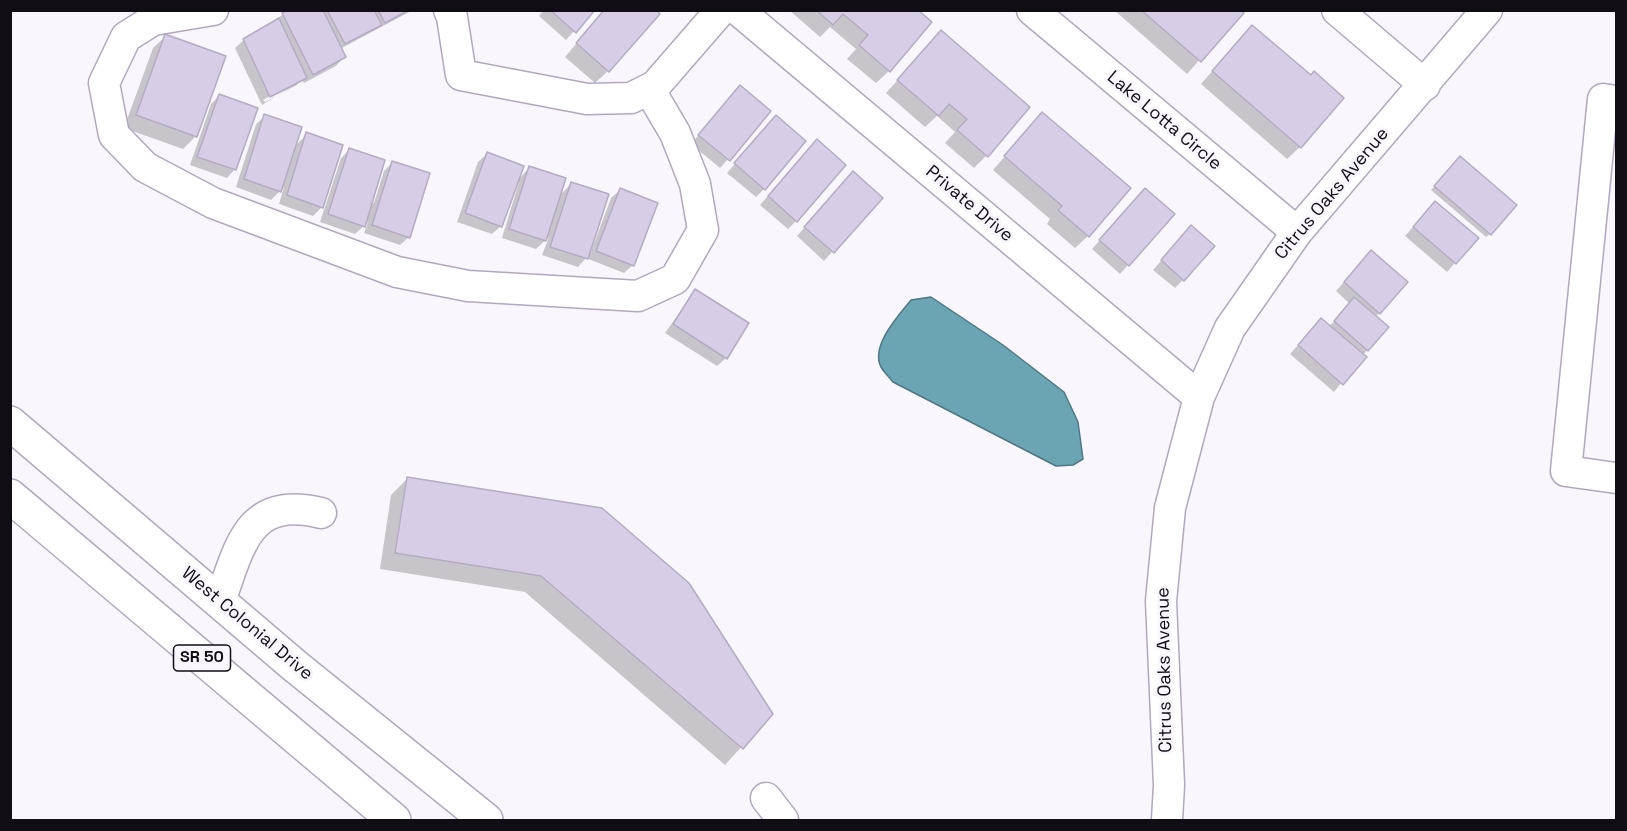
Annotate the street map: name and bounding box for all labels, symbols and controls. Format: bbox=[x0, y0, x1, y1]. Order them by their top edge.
street label: Lake Lotta Circle bbox=[1102, 67, 1226, 175]
street label: Citrus Oaks Avenue bbox=[1270, 124, 1394, 264]
street label: Private Drive bbox=[921, 161, 1017, 247]
street label: West Colonial Drive bbox=[177, 563, 317, 685]
street label: Citrus Oaks Avenue bbox=[1153, 587, 1177, 753]
road number: SR 50 bbox=[174, 645, 230, 671]

